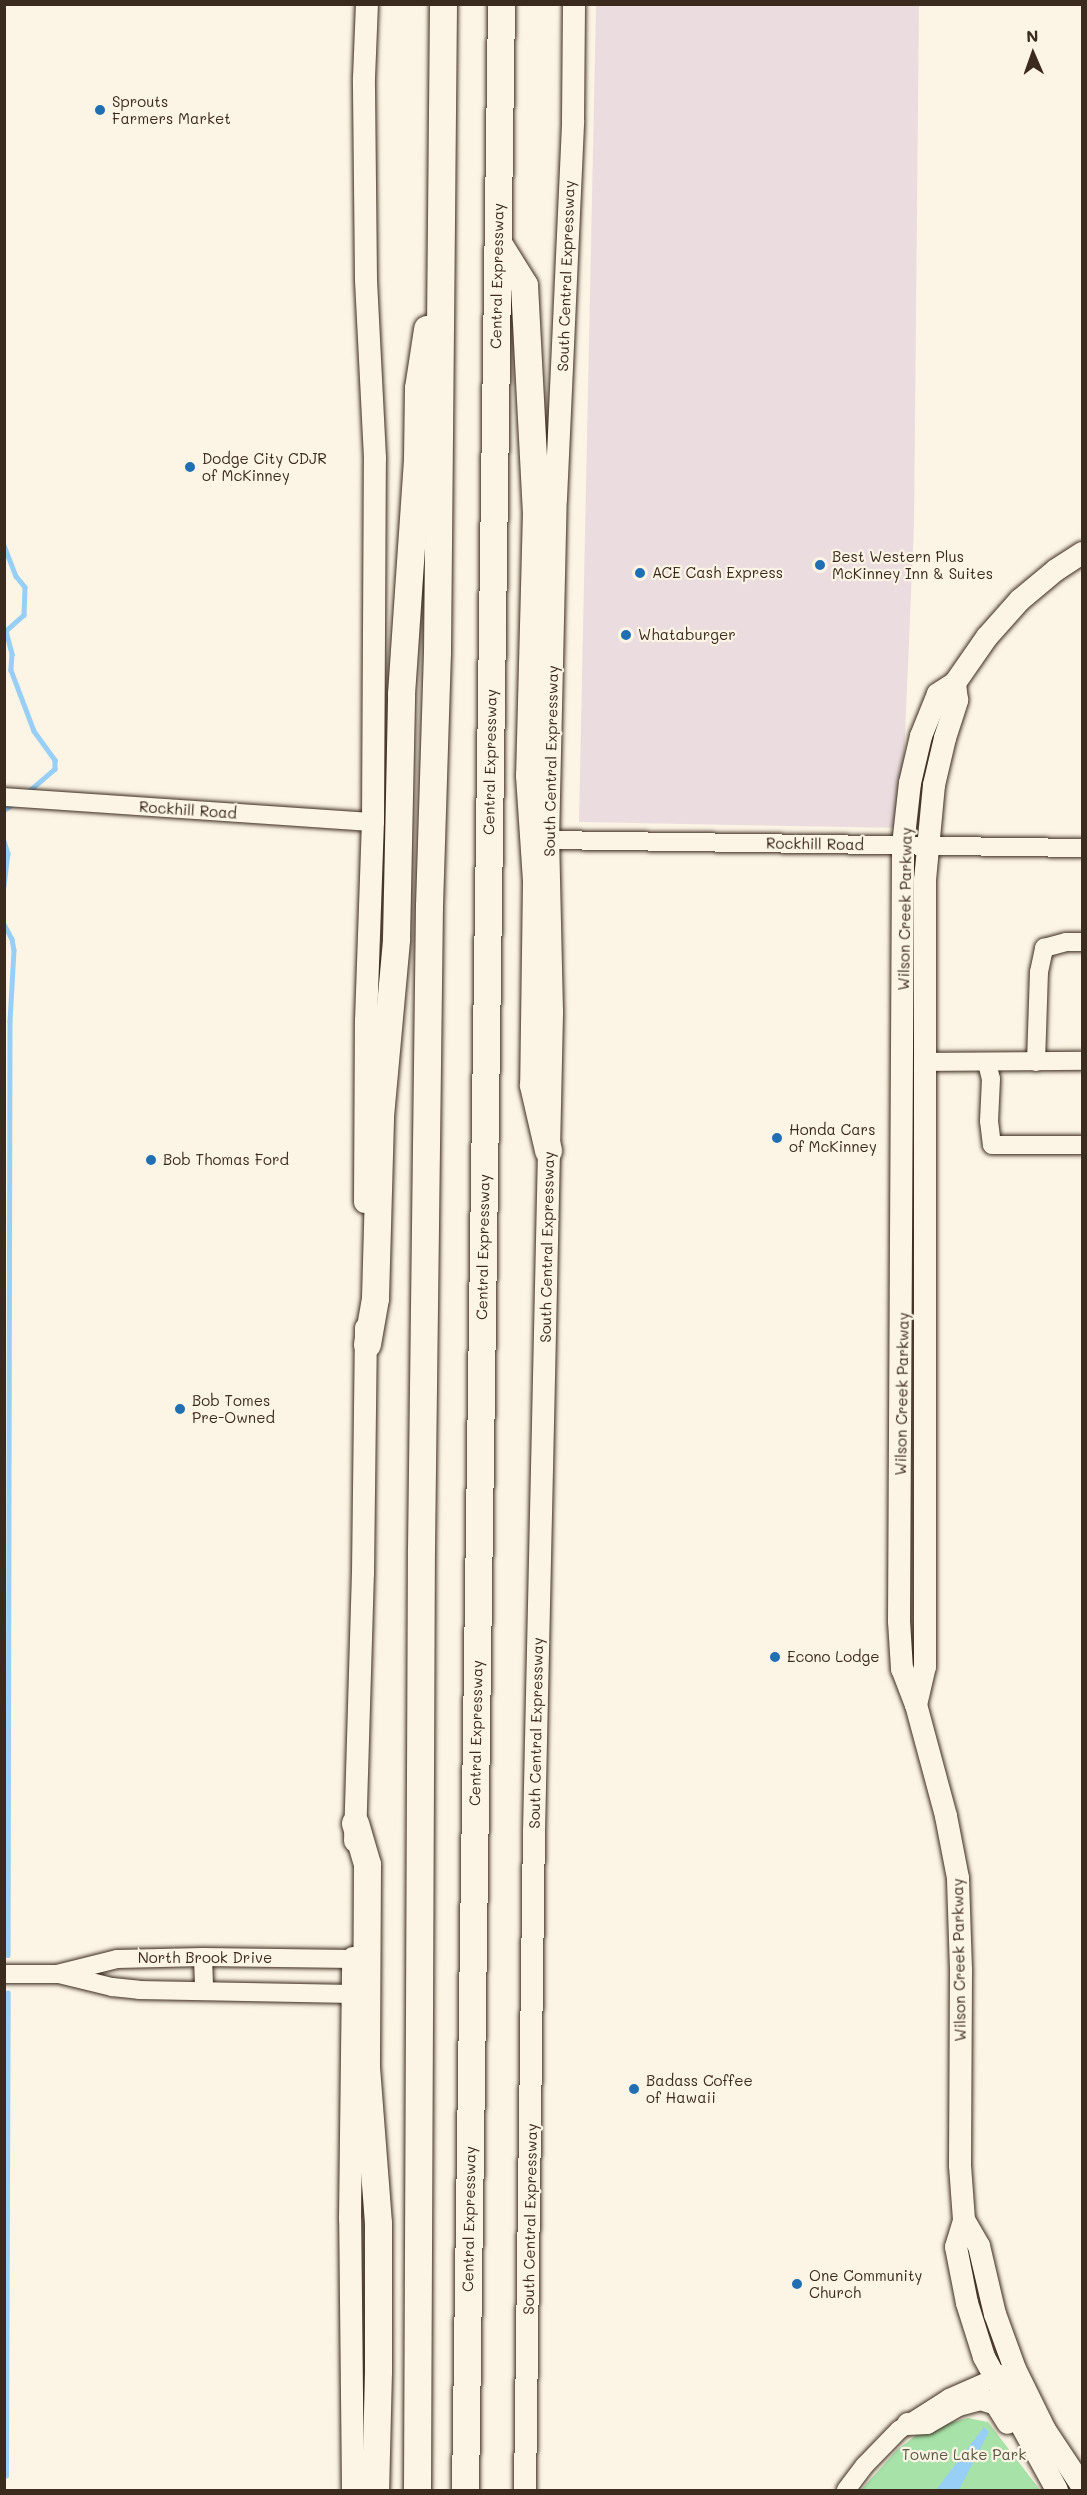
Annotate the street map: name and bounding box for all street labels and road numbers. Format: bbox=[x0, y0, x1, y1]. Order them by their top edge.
street label: South Central Expressway bbox=[554, 180, 578, 372]
street label: Central Expressway bbox=[487, 203, 507, 349]
street label: South Central Expressway bbox=[540, 665, 562, 857]
street label: Central Expressway bbox=[480, 689, 500, 835]
street label: Rockhill Road bbox=[138, 798, 238, 822]
street label: Wilson Creek Parkway bbox=[895, 827, 915, 991]
street label: Rockhill Road bbox=[766, 834, 864, 854]
street label: South Central Expressway bbox=[536, 1151, 558, 1343]
street label: Central Expressway bbox=[473, 1174, 493, 1320]
street label: Wilson Creek Parkway bbox=[892, 1312, 912, 1476]
street label: South Central Expressway bbox=[525, 1637, 547, 1829]
street label: Central Expressway bbox=[466, 1660, 486, 1806]
street label: Wilson Creek Parkway bbox=[949, 1878, 969, 2042]
street label: North Brook Drive bbox=[138, 1949, 272, 1967]
street label: South Central Expressway bbox=[519, 2123, 541, 2315]
street label: Central Expressway bbox=[459, 2146, 479, 2292]

